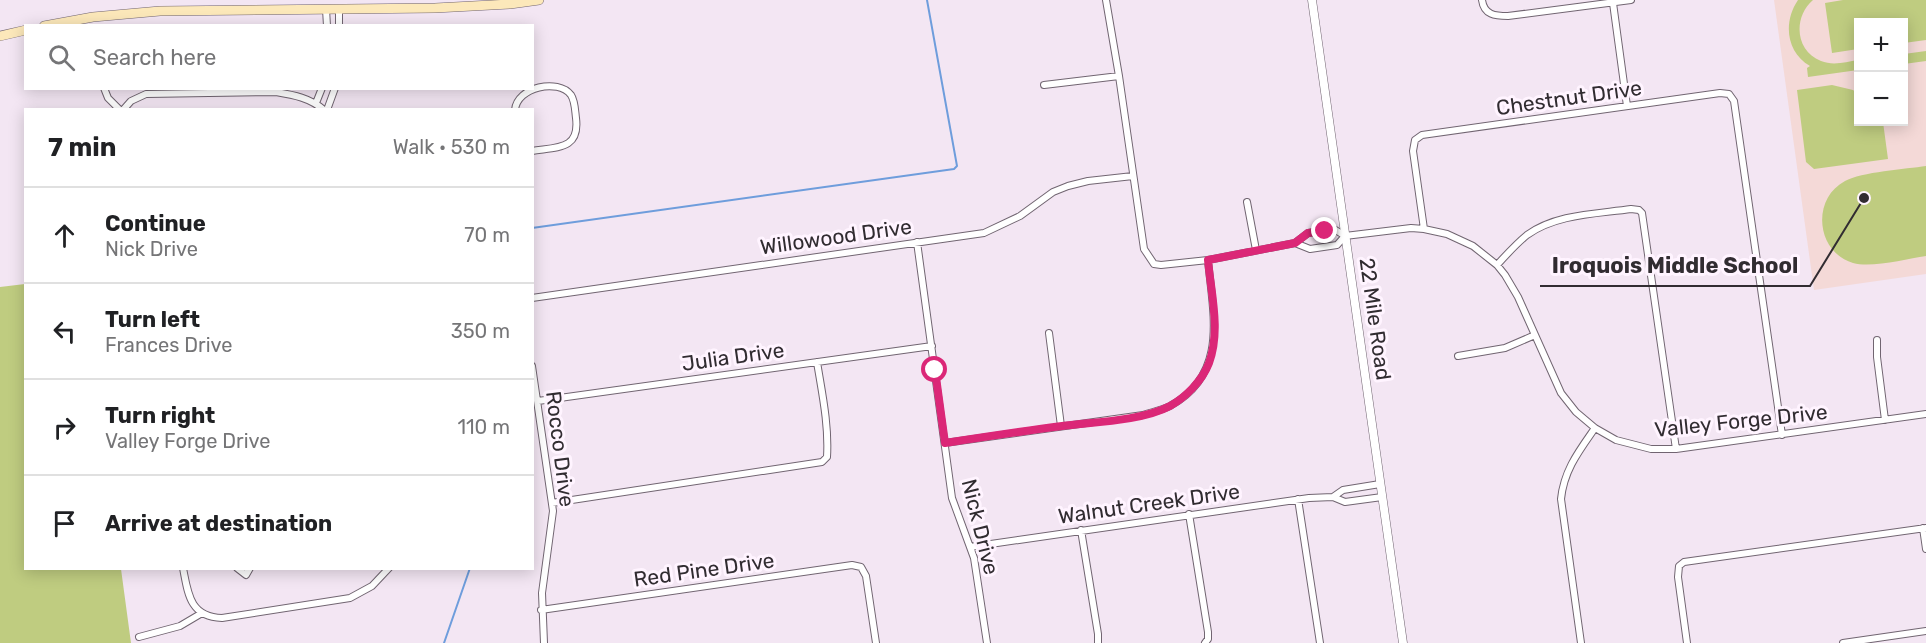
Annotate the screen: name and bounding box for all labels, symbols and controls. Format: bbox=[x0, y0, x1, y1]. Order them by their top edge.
map controls bbox=[1854, 18, 1908, 126]
button: + bbox=[1854, 18, 1908, 72]
search box bbox=[24, 24, 534, 90]
icon: search bbox=[45, 41, 78, 74]
text: Search here bbox=[93, 44, 216, 71]
button: − bbox=[1854, 72, 1908, 126]
street label: Chestnut Drive bbox=[1495, 75, 1643, 120]
text: 7 min bbox=[48, 132, 116, 163]
text: Walk · 530 m bbox=[393, 135, 510, 159]
text: Continue bbox=[105, 210, 206, 237]
street label: Willowood Drive bbox=[759, 213, 913, 260]
route end bbox=[1311, 217, 1337, 243]
icon: ahead bbox=[48, 219, 81, 252]
text: 70 m bbox=[464, 223, 510, 247]
text: Nick Drive bbox=[105, 237, 198, 261]
callout: Iroquois Middle School bbox=[1540, 246, 1810, 286]
text: Iroquois Middle School bbox=[1552, 252, 1798, 279]
street label: 22 Mile Road bbox=[1355, 256, 1396, 382]
text: Turn left bbox=[105, 306, 200, 333]
icon: left bbox=[48, 315, 81, 348]
text: 350 m bbox=[451, 319, 510, 343]
text: Frances Drive bbox=[105, 333, 232, 357]
street label: Julia Drive bbox=[680, 337, 786, 376]
route start bbox=[921, 356, 947, 382]
street label: Rocco Drive bbox=[541, 390, 580, 508]
street label: Valley Forge Drive bbox=[1653, 399, 1829, 442]
text: Turn right bbox=[105, 402, 215, 429]
icon: right bbox=[48, 411, 81, 444]
text: 110 m bbox=[458, 415, 510, 439]
text: Valley Forge Drive bbox=[105, 429, 270, 453]
street label: Nick Drive bbox=[957, 477, 1004, 577]
street label: Walnut Creek Drive bbox=[1056, 478, 1241, 529]
icon: arrive bbox=[48, 507, 81, 540]
text: Arrive at destination bbox=[105, 510, 332, 537]
street label: Red Pine Drive bbox=[632, 547, 776, 592]

